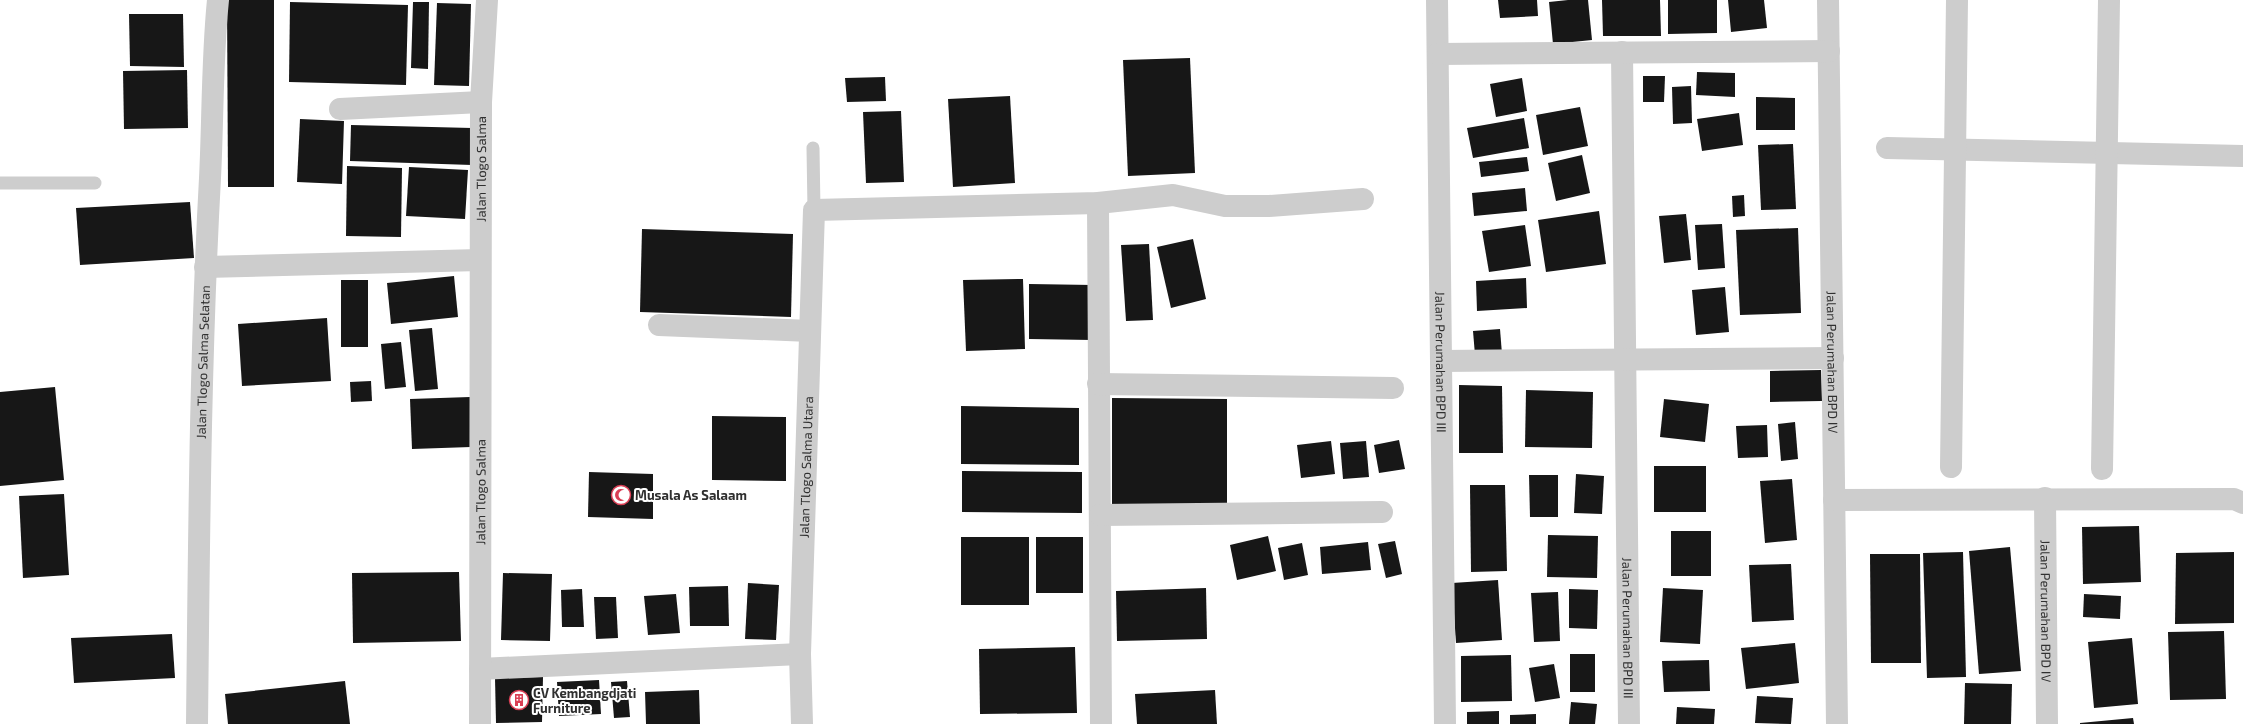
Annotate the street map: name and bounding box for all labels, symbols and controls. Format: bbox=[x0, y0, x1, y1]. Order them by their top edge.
street label: Jalan Tlogo Salma bbox=[473, 116, 489, 222]
street label: Jalan Tlogo Salma Selatan bbox=[193, 285, 213, 439]
street label: Jalan Perumahan BPD III bbox=[1432, 291, 1450, 433]
street label: Jalan Perumahan BPD IV bbox=[1824, 291, 1841, 433]
street label: Jalan Tlogo Salma Utara bbox=[796, 396, 816, 538]
street label: Jalan Tlogo Salma bbox=[472, 439, 488, 545]
mosque icon: Musala As Salaam bbox=[610, 484, 632, 506]
place label: Musala As Salaam bbox=[635, 487, 747, 503]
street label: Jalan Perumahan BPD IV bbox=[2037, 540, 2055, 682]
street label: Jalan Perumahan BPD III bbox=[1619, 557, 1637, 699]
place label: CV Kembangdjati Furniture bbox=[533, 685, 636, 716]
building icon: CV Kembangdjati Furniture bbox=[508, 689, 530, 711]

